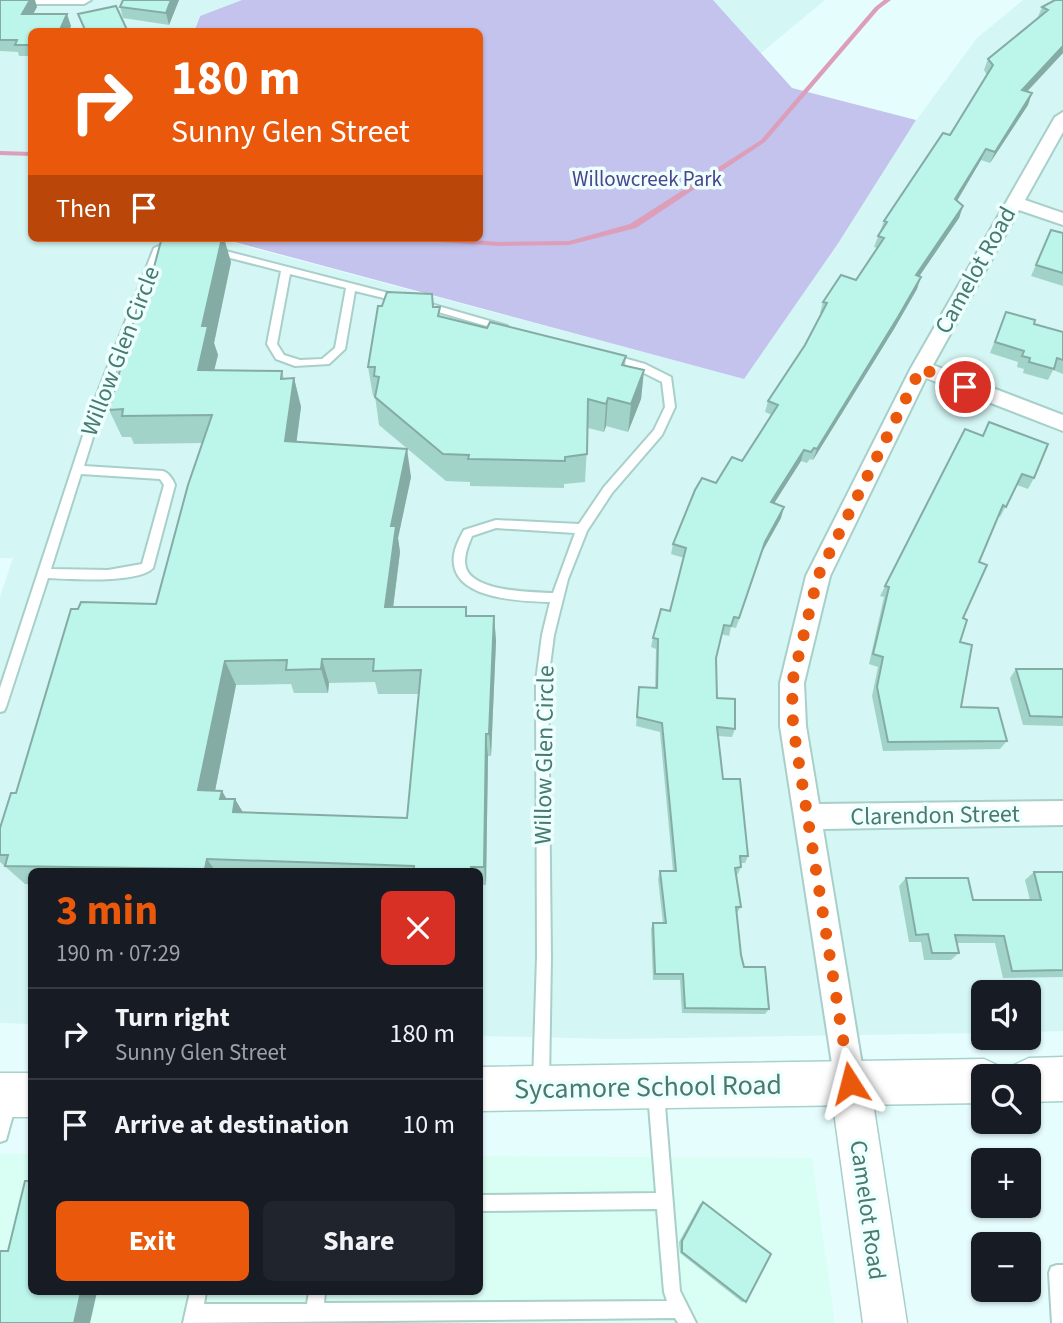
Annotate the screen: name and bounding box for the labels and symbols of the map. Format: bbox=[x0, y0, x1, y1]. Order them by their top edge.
park label: Willowcreek Park bbox=[572, 164, 723, 194]
street label: Camelot Road bbox=[926, 200, 1025, 340]
street label: Willow Glen Circle bbox=[72, 261, 169, 441]
pin bbox=[935, 357, 995, 417]
street label: Willow Glen Circle bbox=[525, 665, 564, 845]
street label: Clarendon Street bbox=[850, 797, 1020, 834]
position arrow bbox=[813, 1046, 887, 1120]
street label: Sycamore School Road bbox=[514, 1065, 782, 1109]
street label: Camelot Road bbox=[840, 1138, 895, 1282]

